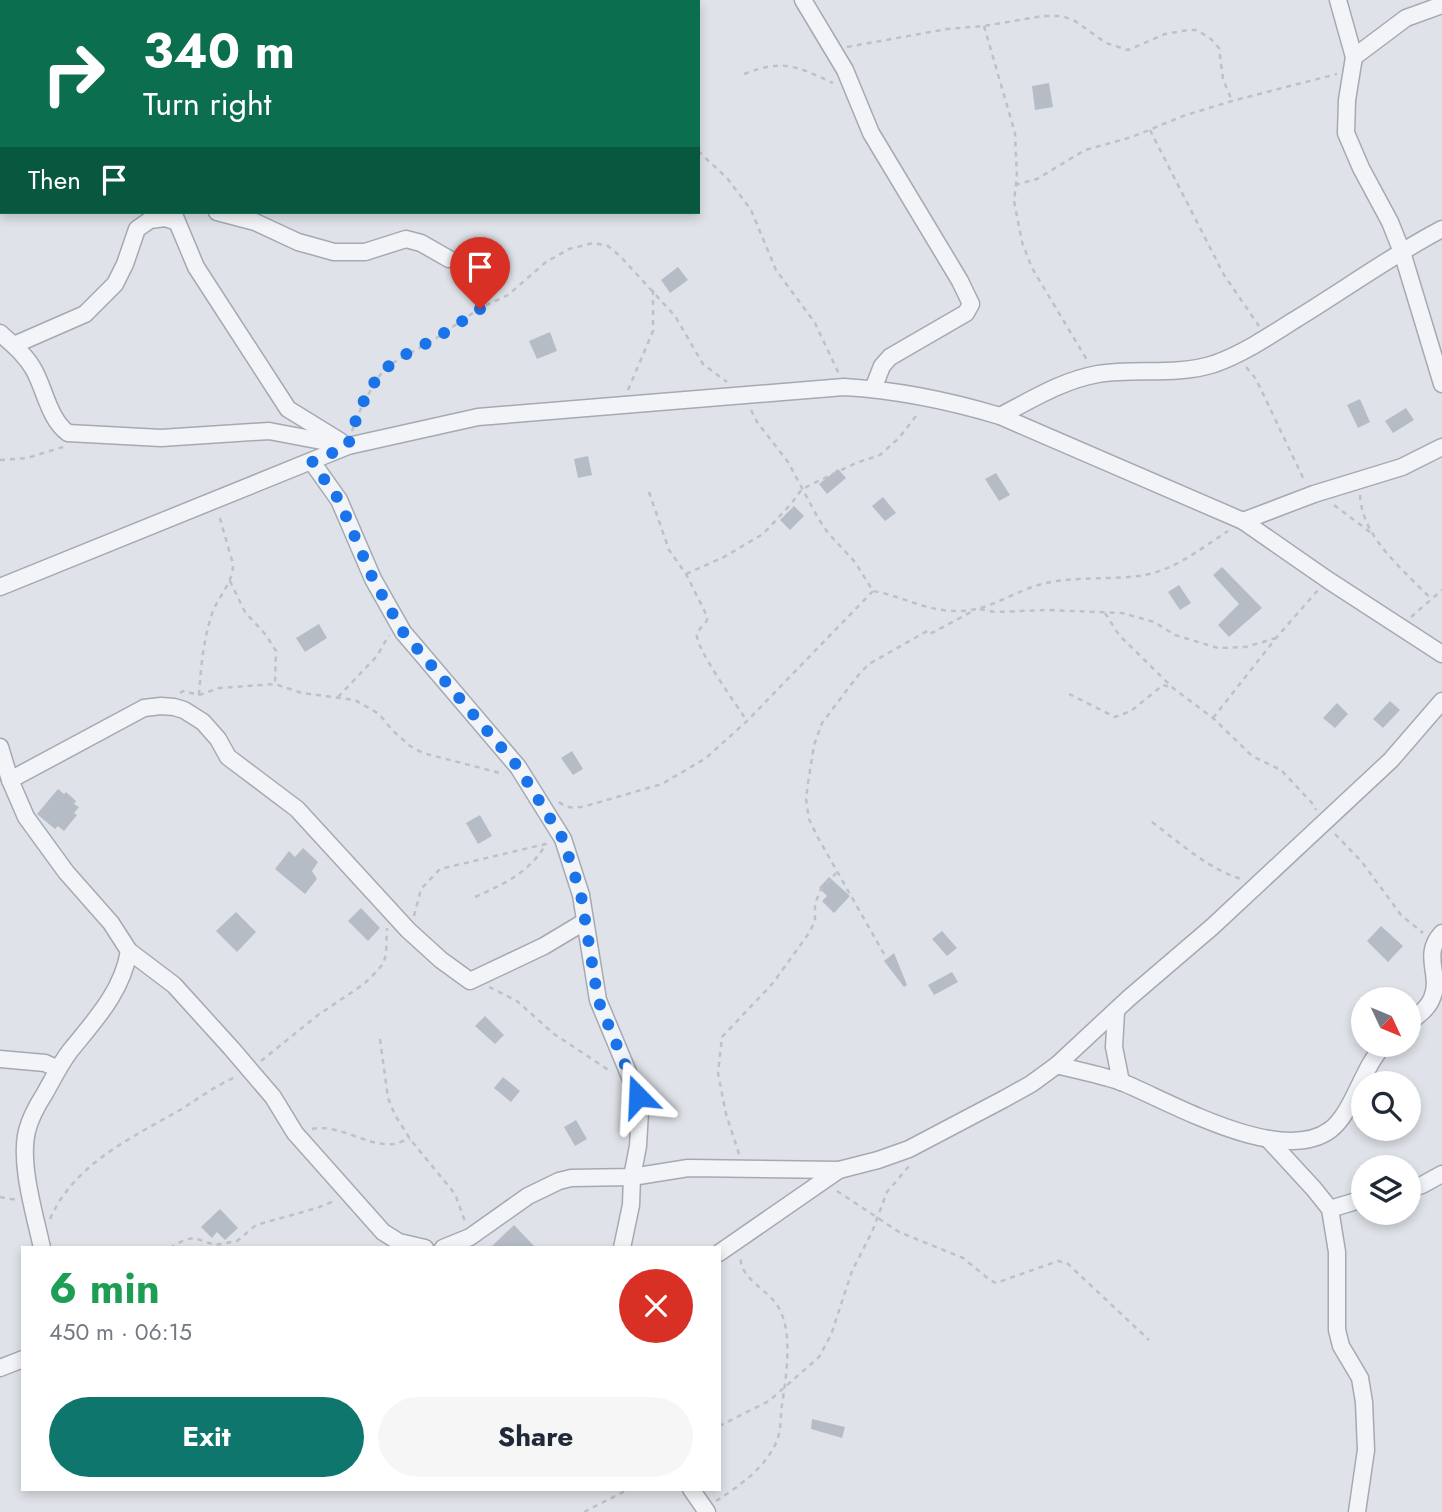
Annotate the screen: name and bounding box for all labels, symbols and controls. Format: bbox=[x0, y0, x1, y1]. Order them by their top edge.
text: 340 m bbox=[143, 16, 295, 86]
icon: right bbox=[28, 28, 119, 119]
text: Turn right bbox=[143, 81, 272, 127]
text: Then bbox=[28, 161, 81, 199]
icon: arrive bbox=[95, 161, 133, 199]
pin bbox=[450, 237, 510, 309]
icon: arrive bbox=[461, 248, 499, 286]
north arrow bbox=[1351, 987, 1421, 1057]
map controls bbox=[1351, 987, 1421, 1225]
position arrow bbox=[601, 1059, 675, 1133]
button: search bbox=[1351, 1071, 1421, 1141]
button: layers bbox=[1351, 1155, 1421, 1225]
text: 6 min bbox=[49, 1258, 160, 1319]
button: close bbox=[619, 1269, 693, 1343]
text: 450 m · 06:15 bbox=[49, 1315, 192, 1349]
button: Exit bbox=[49, 1397, 364, 1477]
button: Share bbox=[378, 1397, 693, 1477]

